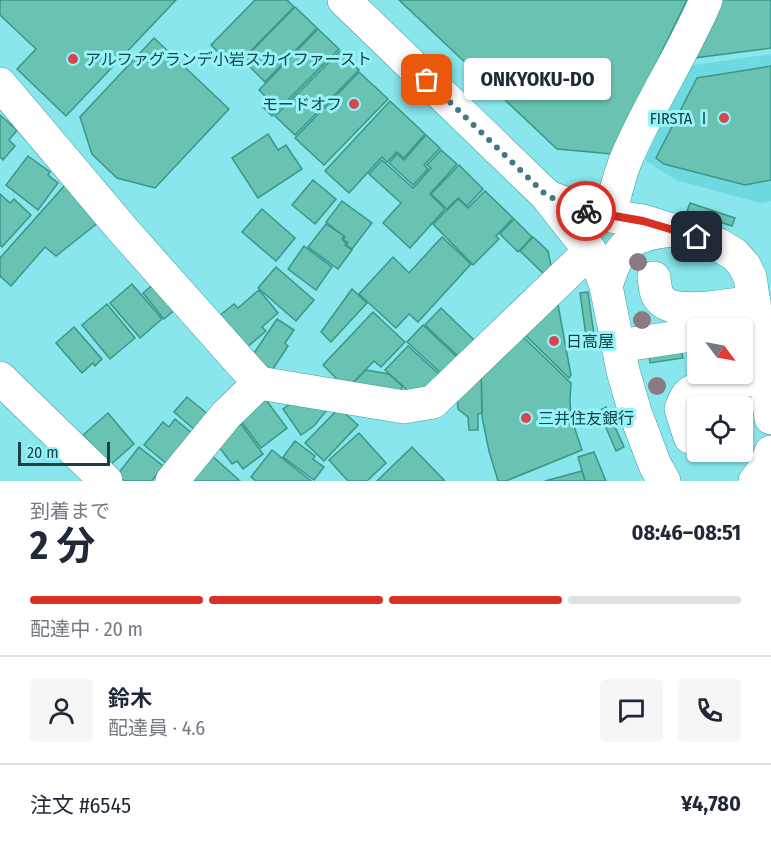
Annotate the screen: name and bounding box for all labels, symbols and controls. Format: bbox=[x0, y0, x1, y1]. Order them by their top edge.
place label: アルファグランデ小岩スカイファースト bbox=[85, 50, 372, 69]
marker: アルファグランデ小岩スカイファースト bbox=[66, 52, 80, 66]
pin bbox=[401, 54, 452, 105]
callout: ONKYOKU-DO bbox=[463, 59, 610, 101]
icon: bag bbox=[410, 63, 443, 96]
text: ONKYOKU-DO bbox=[480, 67, 595, 91]
place label: モードオフ bbox=[262, 95, 342, 114]
marker: モードオフ bbox=[347, 97, 361, 111]
place label: FIRSTA Ⅰ bbox=[650, 109, 712, 128]
marker: FIRSTA Ⅰ bbox=[717, 111, 731, 125]
courier bbox=[556, 181, 616, 241]
icon: bike bbox=[570, 195, 603, 228]
pin bbox=[671, 211, 722, 262]
icon: home bbox=[680, 220, 713, 253]
north arrow bbox=[687, 318, 753, 384]
map controls bbox=[687, 318, 753, 462]
place label: 日高屋 bbox=[566, 332, 614, 351]
marker: 日高屋 bbox=[547, 334, 561, 348]
button: locate bbox=[687, 396, 753, 462]
place label: 三井住友銀行 bbox=[538, 409, 634, 428]
marker: 三井住友銀行 bbox=[519, 411, 533, 425]
scale bar bbox=[18, 439, 110, 466]
text: 20 m bbox=[27, 443, 58, 462]
text: 到着まで bbox=[30, 499, 110, 523]
text: 08:46–08:51 bbox=[631, 519, 741, 546]
text: 2 分 bbox=[30, 523, 95, 569]
text: 配達中 · 20 m bbox=[30, 617, 143, 641]
button: person bbox=[30, 679, 93, 742]
button: chat bbox=[600, 679, 663, 742]
button: phone bbox=[678, 679, 741, 742]
text: 鈴木 bbox=[108, 685, 152, 712]
text: 配達員 · 4.6 bbox=[108, 716, 205, 740]
text: ¥4,780 bbox=[681, 790, 741, 817]
text: 注文 #6545 bbox=[30, 792, 131, 819]

